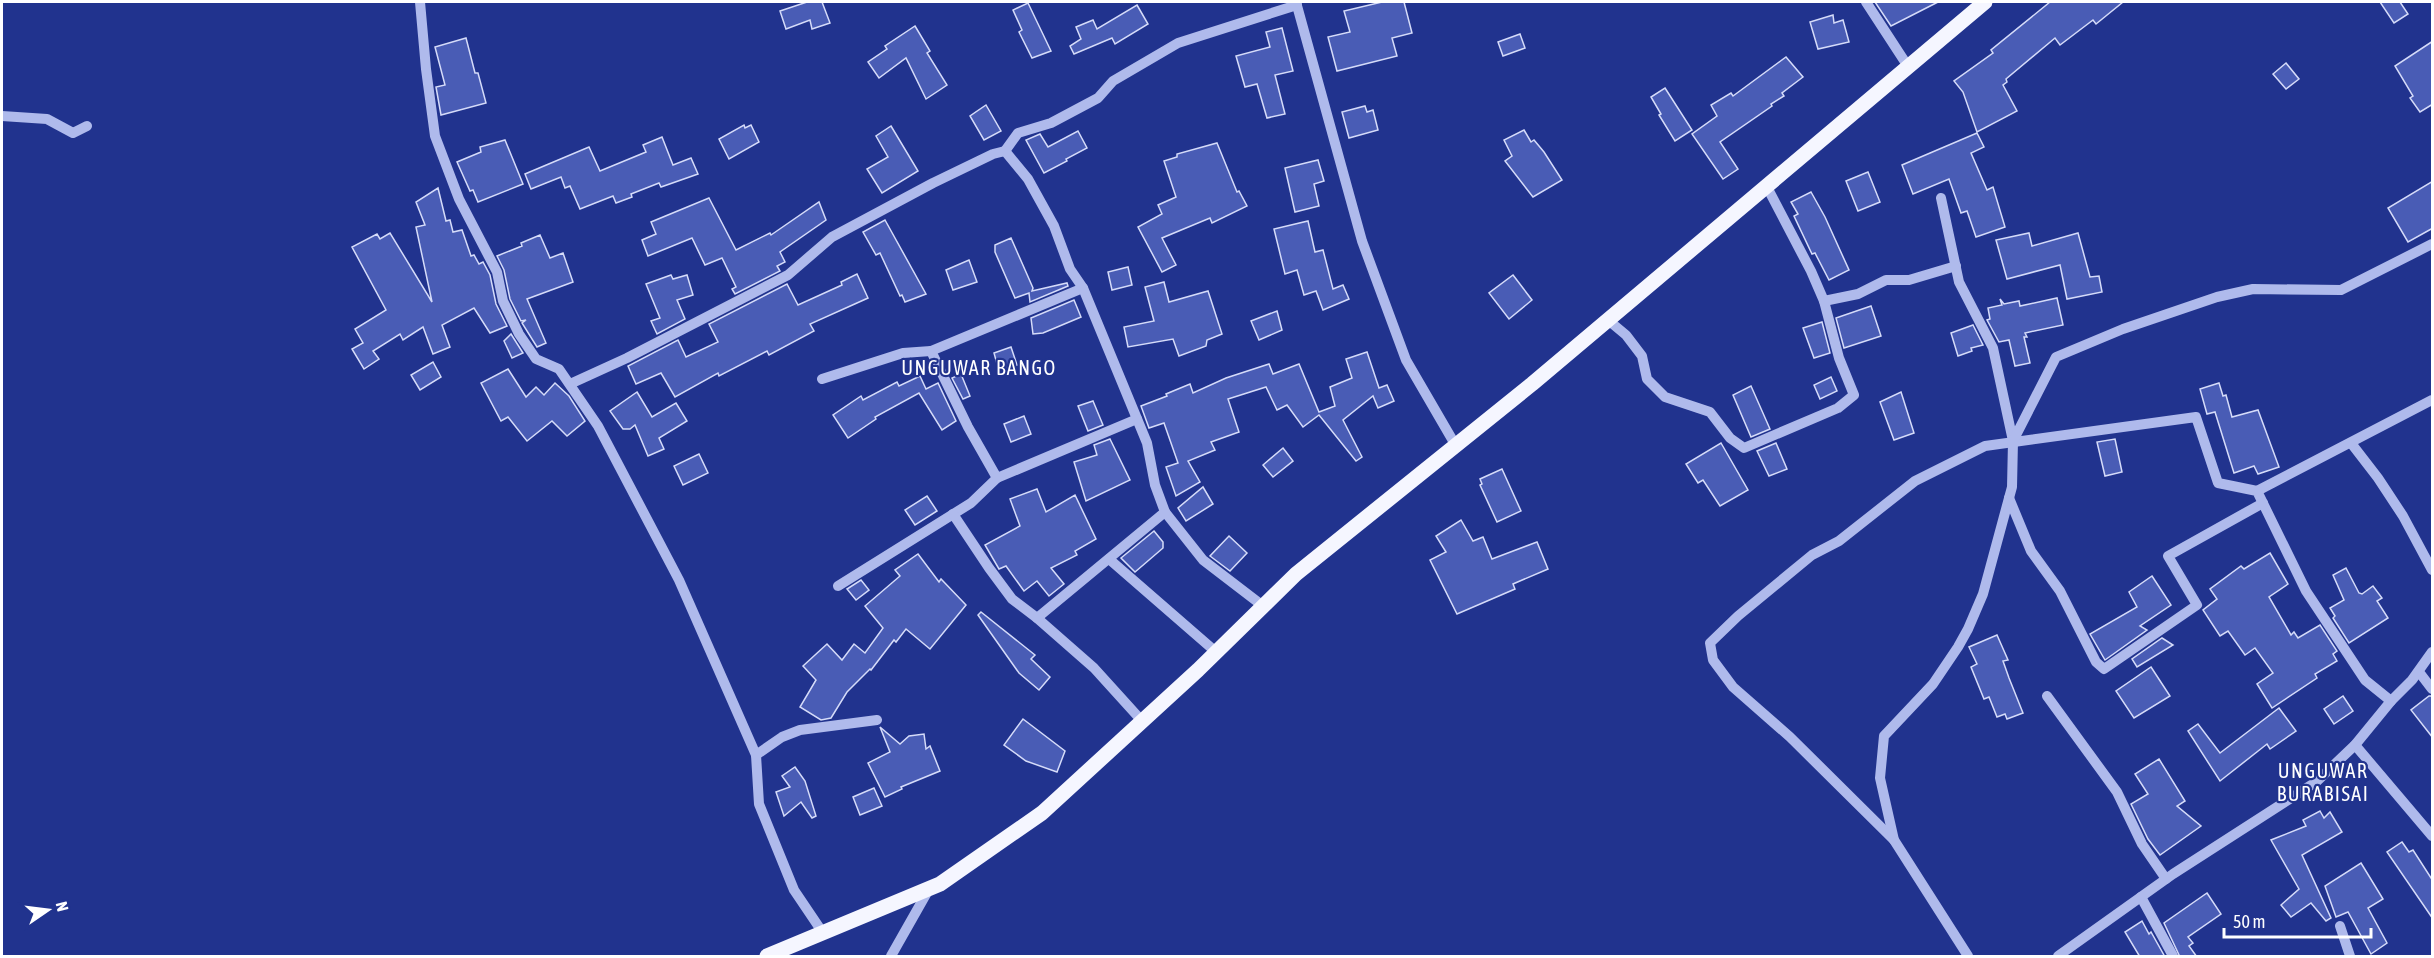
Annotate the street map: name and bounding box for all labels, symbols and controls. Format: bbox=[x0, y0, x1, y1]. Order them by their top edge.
district label: UNGUWAR BANGO bbox=[901, 356, 1057, 379]
district label: UNGUWAR BURABISAI bbox=[2277, 759, 2369, 805]
north arrow bbox=[18, 880, 78, 940]
text: N bbox=[53, 900, 72, 913]
scale bar bbox=[2224, 901, 2371, 939]
text: 50 m bbox=[2233, 911, 2265, 932]

